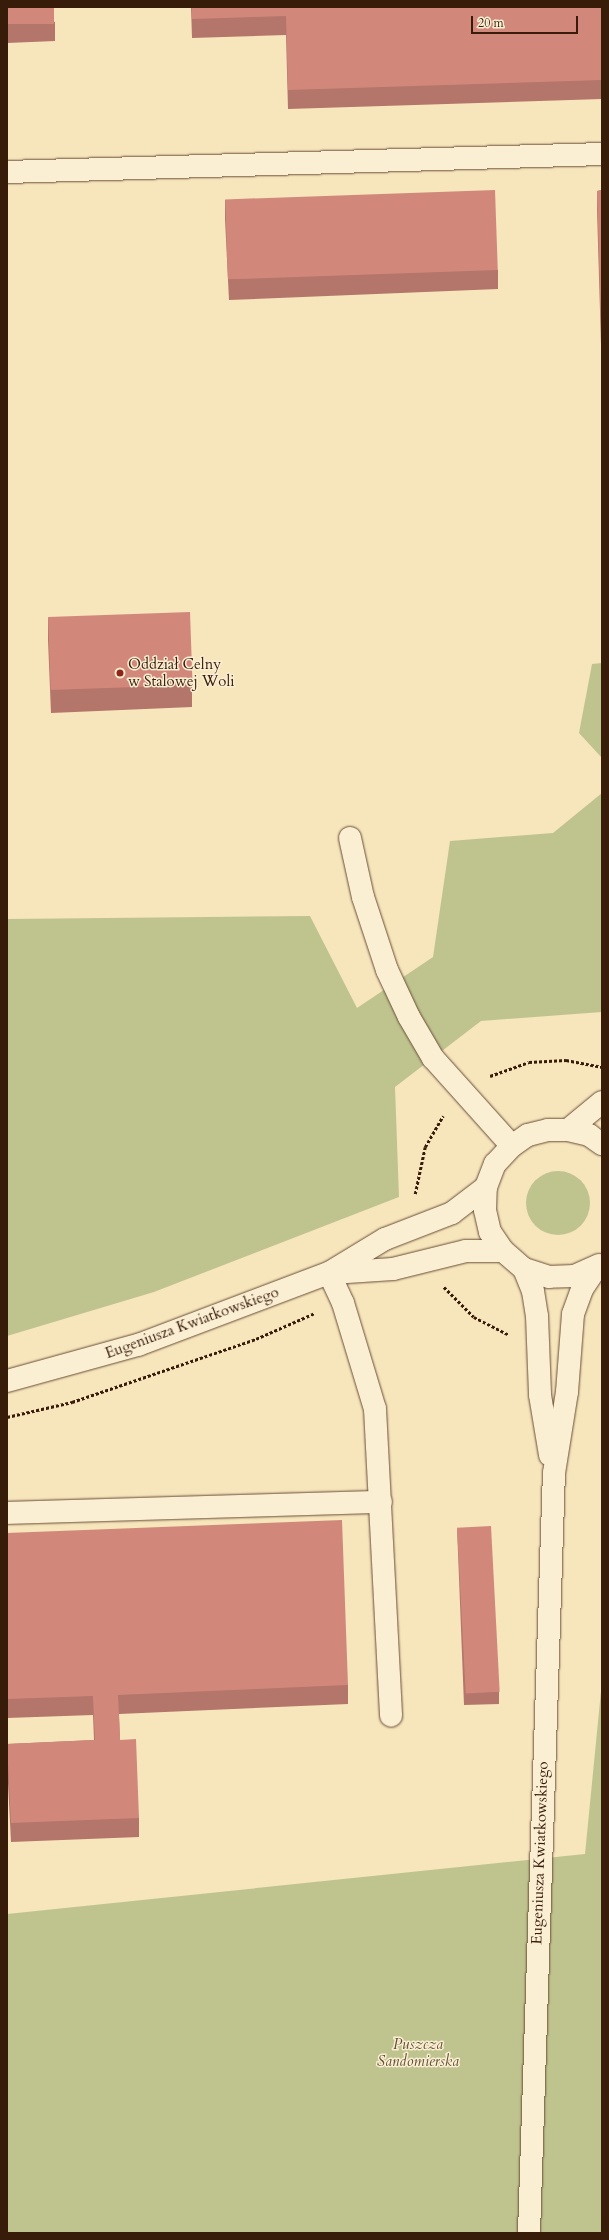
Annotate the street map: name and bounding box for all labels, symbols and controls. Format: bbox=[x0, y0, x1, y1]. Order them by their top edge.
scale bar bbox=[473, 8, 580, 34]
text: 20 m bbox=[478, 15, 504, 31]
place label: Oddział Celny w Stalowej Woli bbox=[128, 655, 235, 690]
marker: Oddział Celny w Stalowej Woli bbox=[115, 668, 125, 678]
street label: Eugeniusza Kwiatkowskiego bbox=[103, 1283, 281, 1363]
street label: Eugeniusza Kwiatkowskiego bbox=[528, 1761, 552, 1945]
park label: Puszcza Sandomierska bbox=[377, 2035, 459, 2070]

